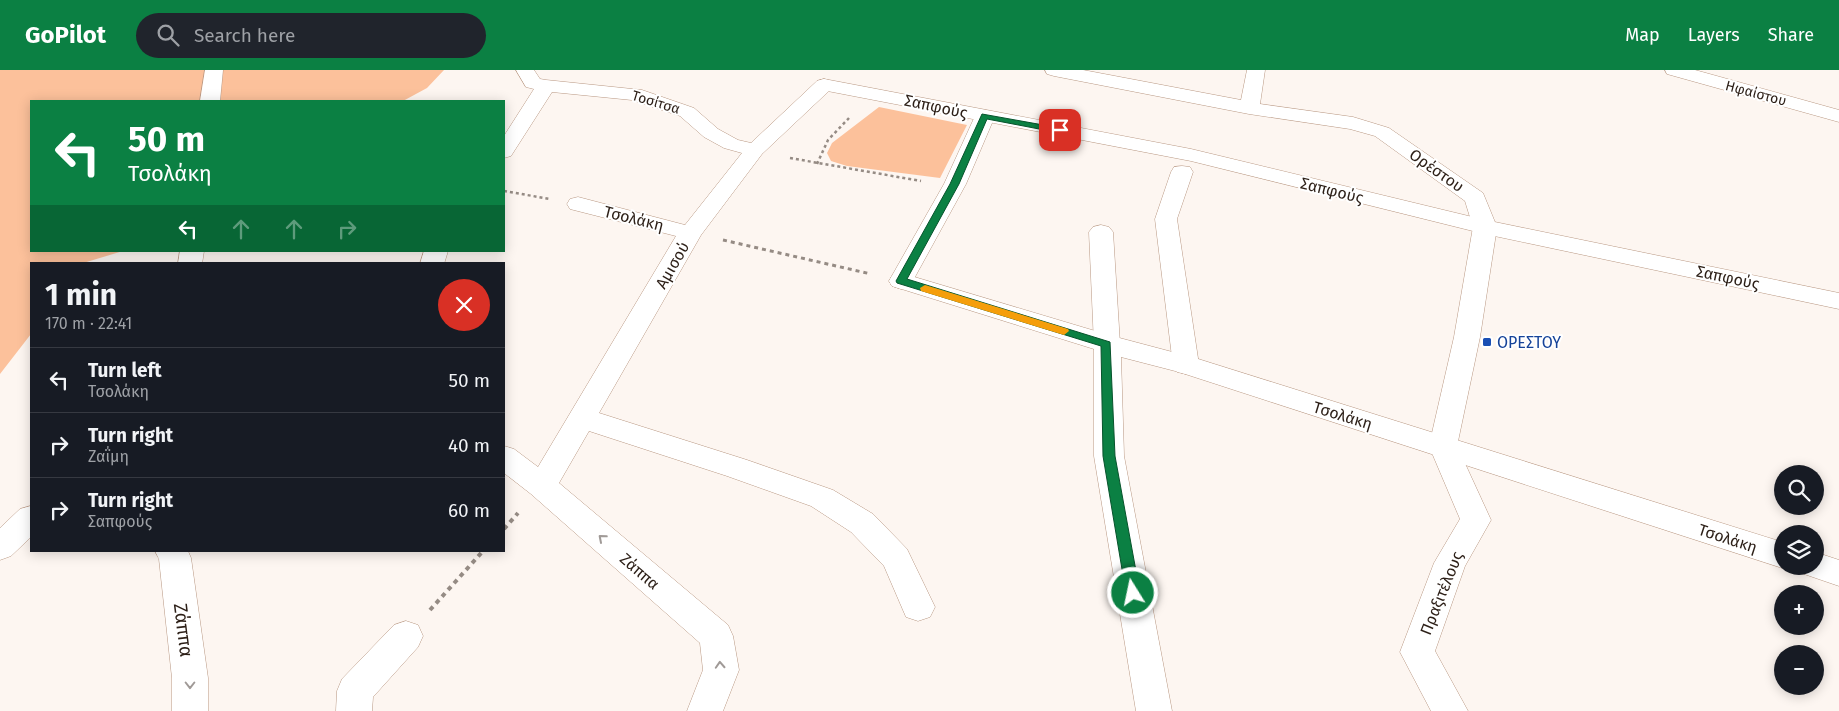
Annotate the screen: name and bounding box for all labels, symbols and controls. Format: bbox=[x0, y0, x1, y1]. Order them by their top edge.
search box bbox=[136, 13, 486, 58]
text: GoPilot bbox=[25, 21, 106, 49]
icon: search bbox=[154, 21, 182, 49]
text: Search here bbox=[194, 24, 295, 47]
text: Map bbox=[1625, 24, 1660, 46]
text: Layers bbox=[1688, 24, 1740, 46]
text: Share bbox=[1768, 24, 1814, 46]
street label: Ηφαίστου bbox=[1723, 77, 1788, 110]
street label: Τοσίτσα bbox=[630, 87, 682, 118]
street label: Σαπφούς bbox=[903, 91, 970, 123]
pin bbox=[1039, 109, 1081, 151]
icon: arrive bbox=[1046, 116, 1074, 144]
text: 50 m bbox=[128, 118, 205, 160]
icon: left bbox=[45, 120, 110, 185]
street label: Ορέστου bbox=[1406, 145, 1468, 196]
text: Τσολάκη bbox=[128, 160, 212, 187]
street label: Σαπφούς bbox=[1298, 174, 1366, 208]
street label: Τσολάκη bbox=[602, 202, 666, 235]
icon: left bbox=[174, 215, 202, 243]
icon: ahead bbox=[227, 215, 255, 243]
icon: ahead bbox=[280, 215, 308, 243]
icon: right bbox=[333, 215, 361, 243]
street label: Αμισού bbox=[651, 238, 693, 292]
street label: Σαπφούς bbox=[1695, 262, 1762, 294]
text: 1 min bbox=[45, 277, 117, 313]
button: close bbox=[438, 279, 490, 331]
text: 170 m · 22:41 bbox=[45, 314, 132, 333]
place label: ΟΡΕΣΤΟΥ bbox=[1497, 333, 1561, 352]
marker: ΟΡΕΣΤΟΥ bbox=[1481, 336, 1493, 348]
text: Turn left bbox=[88, 359, 162, 382]
icon: left bbox=[45, 366, 73, 394]
text: 50 m bbox=[449, 369, 490, 392]
text: Τσολάκη bbox=[88, 382, 149, 401]
street label: Τσολάκη bbox=[1311, 397, 1375, 433]
text: Turn right bbox=[88, 424, 173, 447]
icon: right bbox=[45, 431, 73, 459]
text: 40 m bbox=[448, 434, 490, 457]
text: Ζαΐμη bbox=[88, 447, 129, 466]
map controls bbox=[1774, 465, 1824, 695]
button: search bbox=[1774, 465, 1824, 515]
text: Turn right bbox=[88, 489, 173, 512]
icon: right bbox=[45, 496, 73, 524]
text: 60 m bbox=[448, 499, 490, 522]
text: Σαπφούς bbox=[88, 512, 152, 531]
street label: Τσολάκη bbox=[1696, 520, 1760, 557]
button: layers bbox=[1774, 525, 1824, 575]
one-way arrow bbox=[598, 535, 607, 544]
street label: Πραξιτέλους bbox=[1416, 548, 1467, 638]
street label: Ζάππα bbox=[616, 549, 663, 594]
position arrow bbox=[1106, 566, 1158, 618]
button: + bbox=[1774, 585, 1824, 635]
street label: Ζάππα bbox=[169, 602, 198, 658]
button: − bbox=[1774, 645, 1824, 695]
one-way arrow bbox=[714, 661, 725, 669]
one-way arrow bbox=[185, 682, 195, 690]

